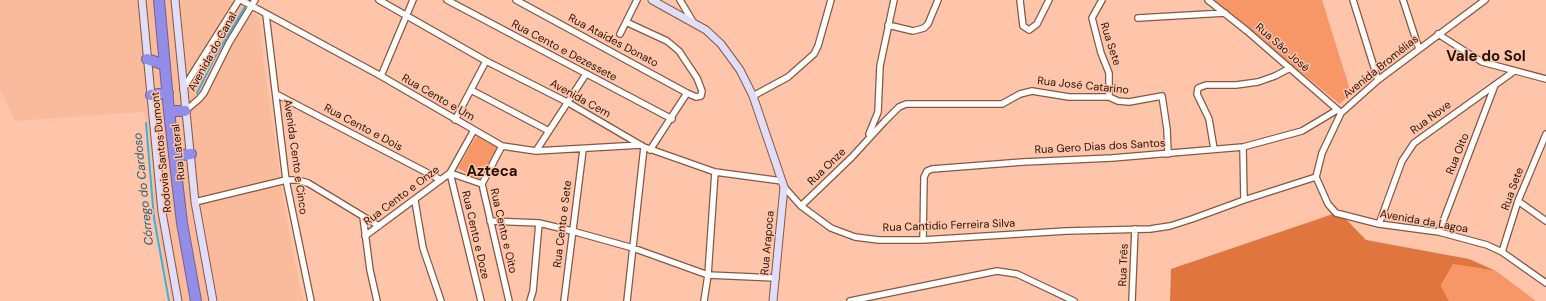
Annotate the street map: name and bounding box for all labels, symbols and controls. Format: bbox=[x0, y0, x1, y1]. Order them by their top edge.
street label: Avenida do Canal bbox=[186, 10, 240, 94]
street label: Rua Ataídes Donato bbox=[566, 12, 660, 70]
street label: Rua Cento e Dezessete bbox=[509, 18, 619, 84]
street label: Rua Sete bbox=[1097, 21, 1123, 67]
street label: Rua São José bbox=[1252, 21, 1312, 75]
street label: Avenida Bromélias bbox=[1341, 33, 1421, 101]
district label: Vale do Sol bbox=[1446, 48, 1526, 66]
street label: Rua Cento e Um bbox=[399, 72, 477, 124]
street label: Rua José Catarino bbox=[1037, 75, 1129, 97]
street label: Avenida Cem bbox=[547, 77, 613, 121]
street label: Rodovia Santos Dumont bbox=[149, 91, 175, 213]
street label: Rua Nove bbox=[1408, 98, 1454, 138]
street label: Avenida Cento e Cinco bbox=[280, 99, 310, 215]
street label: Rua Cento e Dois bbox=[321, 102, 405, 154]
street label: Rua Lateral bbox=[169, 123, 189, 181]
street label: Rua Oito bbox=[1444, 131, 1472, 177]
water label: Córrego do Cardoso bbox=[131, 132, 157, 246]
street label: Rua Gero Dias dos Santos bbox=[1034, 137, 1166, 157]
street label: Rua Onze bbox=[805, 146, 849, 188]
street label: Rua Cento e Onze bbox=[362, 163, 442, 229]
district label: Azteca bbox=[466, 163, 518, 181]
street label: Rua Sete bbox=[1499, 166, 1527, 212]
street label: Rua Cento e Sete bbox=[551, 180, 575, 268]
street label: Rua Cento e Oito bbox=[487, 187, 519, 275]
street label: Rua Cento e Doze bbox=[458, 189, 492, 281]
street label: Avenida da Lagoa bbox=[1379, 208, 1469, 236]
street label: Rua Arapoca bbox=[759, 210, 777, 276]
street label: Rua Cantidio Ferreira Silva bbox=[883, 217, 1015, 235]
street label: Rua Três bbox=[1117, 243, 1131, 287]

